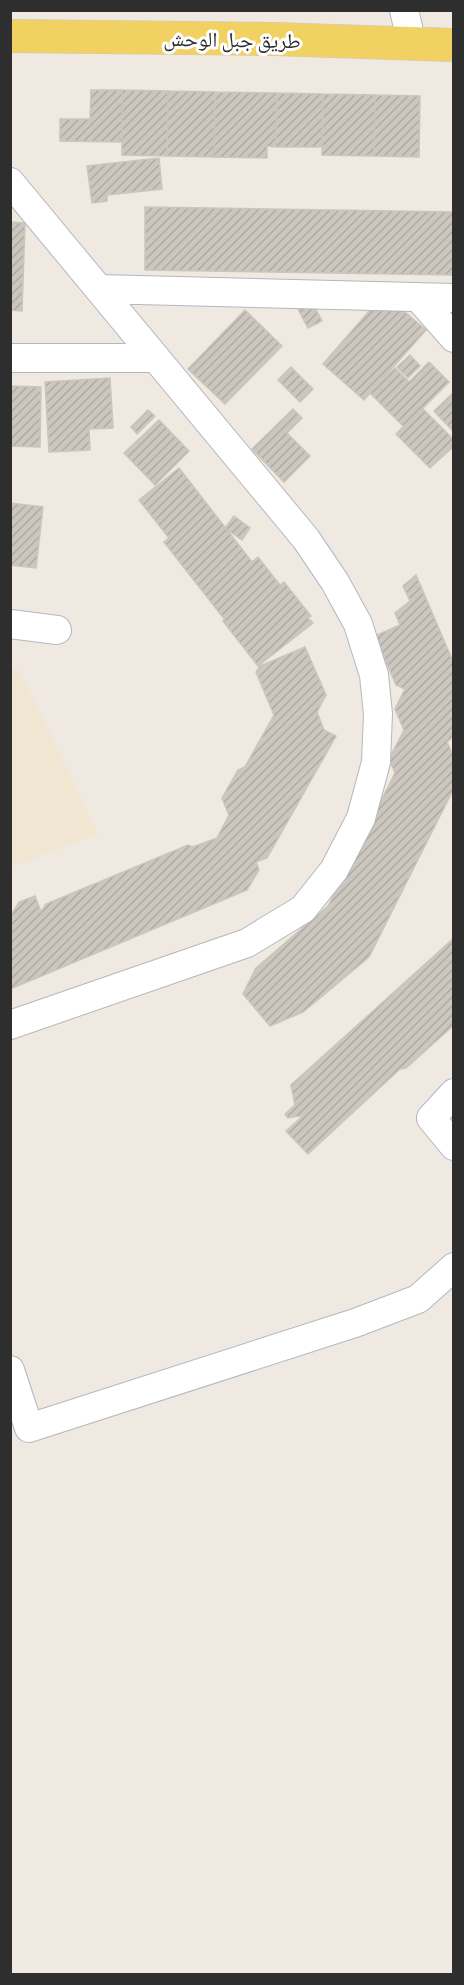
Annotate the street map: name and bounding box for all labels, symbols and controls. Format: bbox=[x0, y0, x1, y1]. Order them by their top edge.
street label: طريق جبل الوحش bbox=[163, 24, 301, 54]

